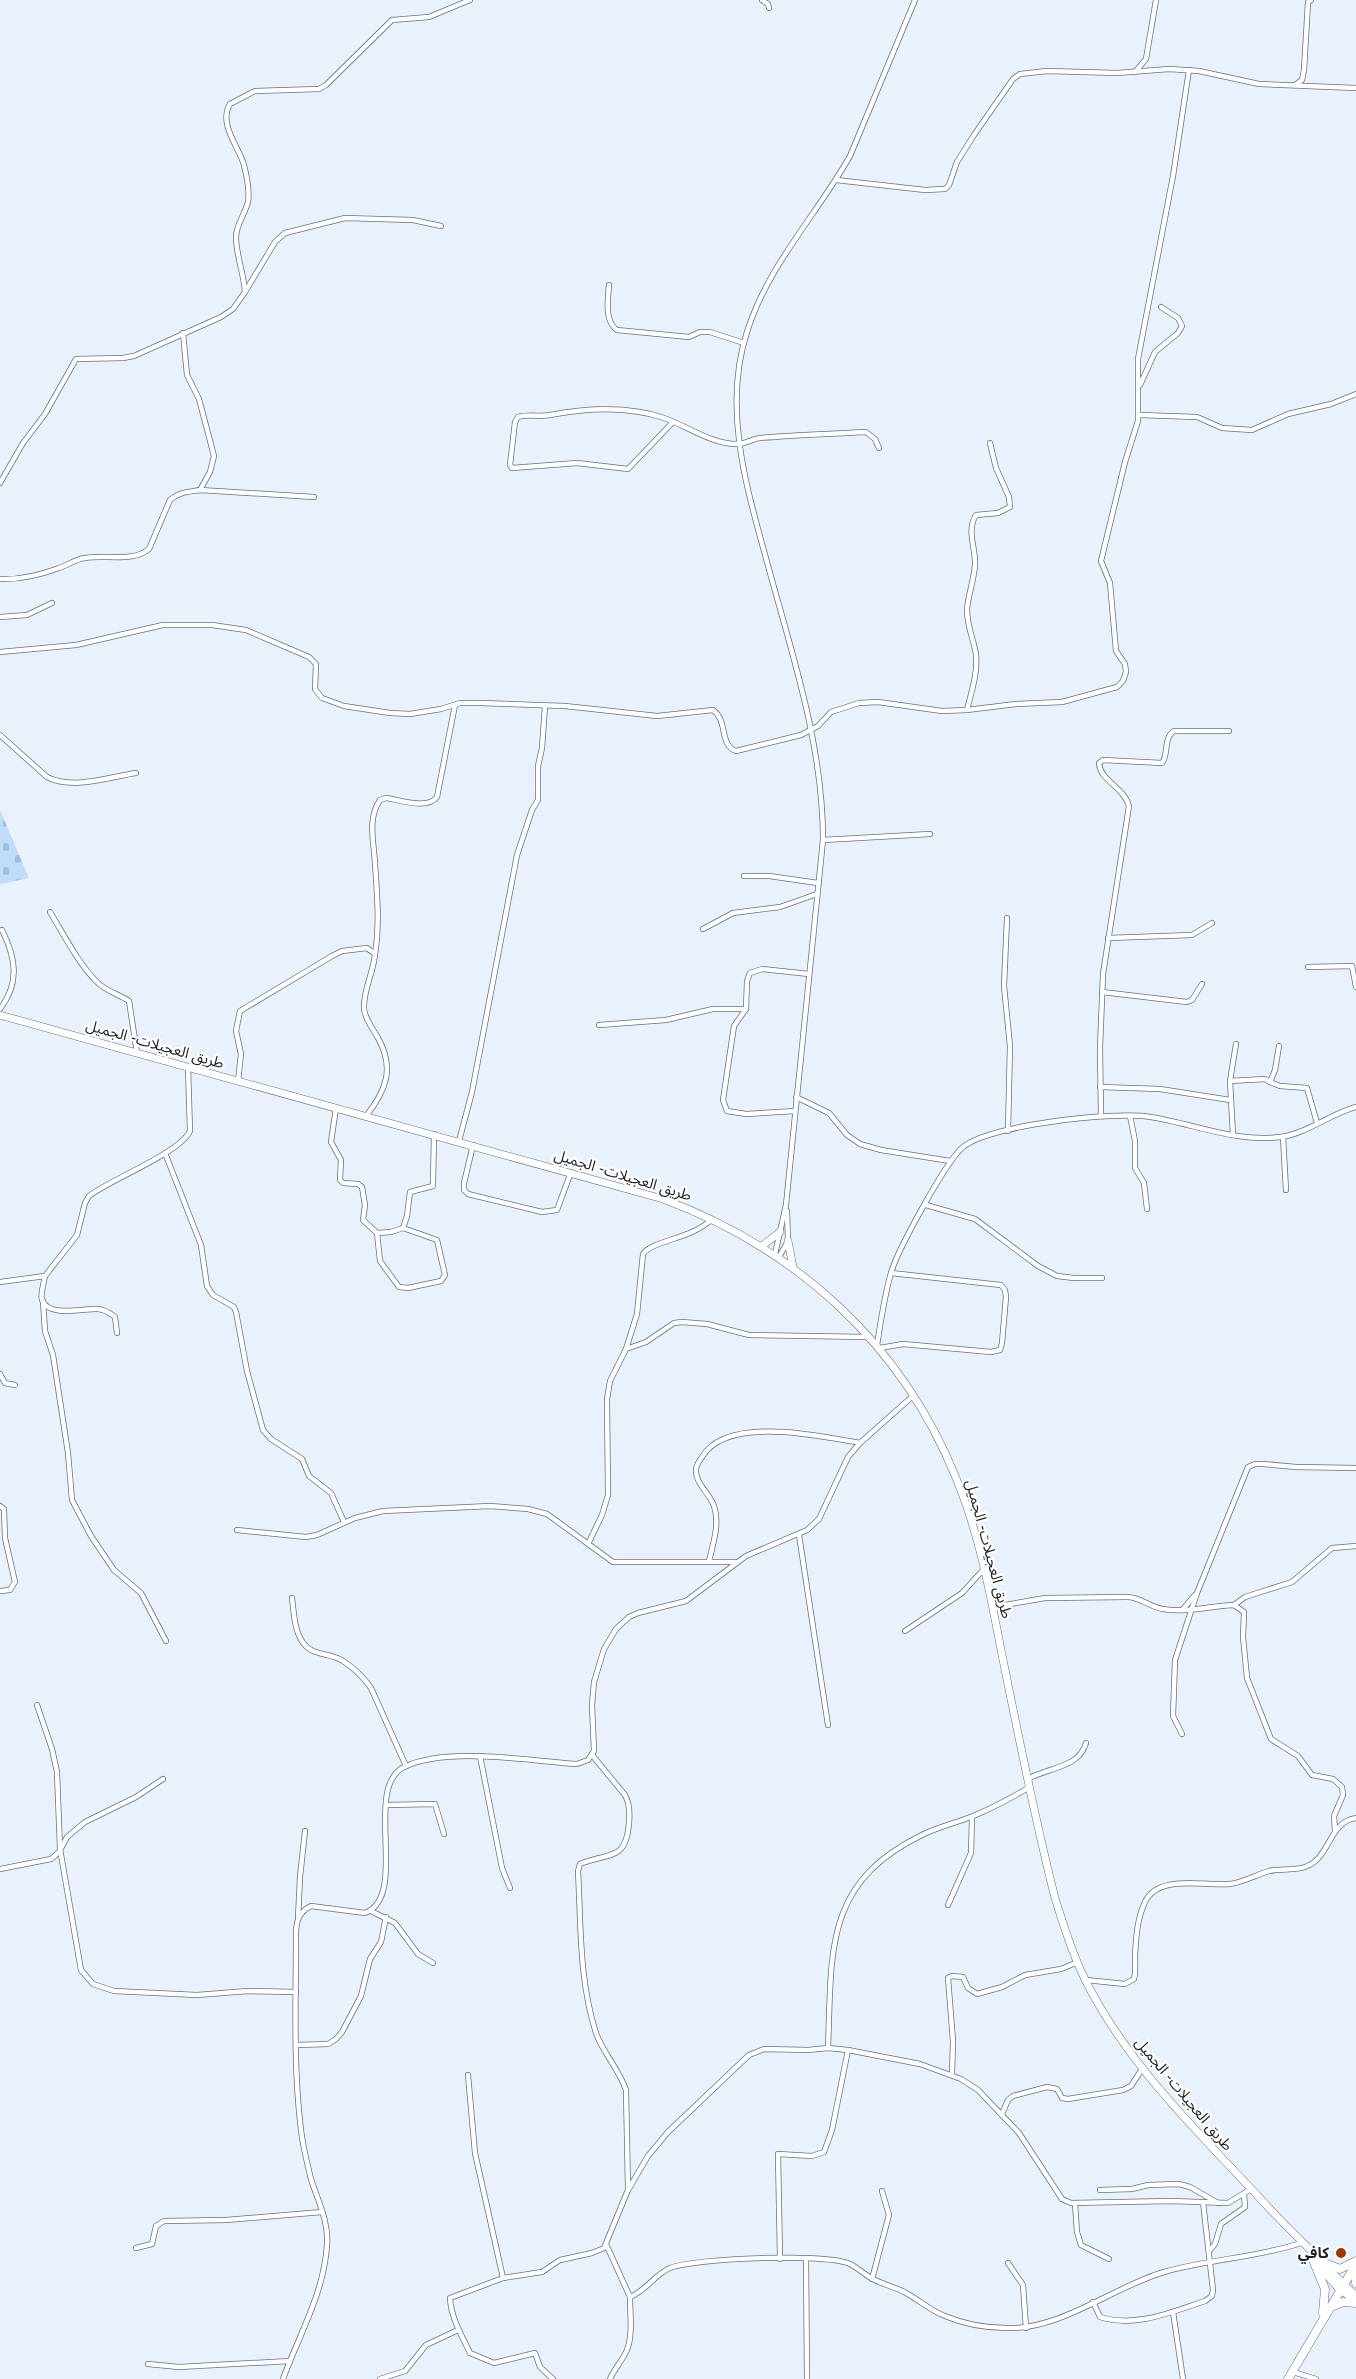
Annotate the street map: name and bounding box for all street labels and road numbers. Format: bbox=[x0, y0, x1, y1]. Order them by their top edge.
street label: طريق العجيلات- الجميل bbox=[84, 1016, 226, 1073]
street label: طريق العجيلات- الجميل bbox=[552, 1146, 694, 1205]
street label: طريق العجيلات- الجميل bbox=[961, 1478, 1016, 1621]
street label: طريق العجيلات- الجميل bbox=[1130, 2034, 1237, 2155]

